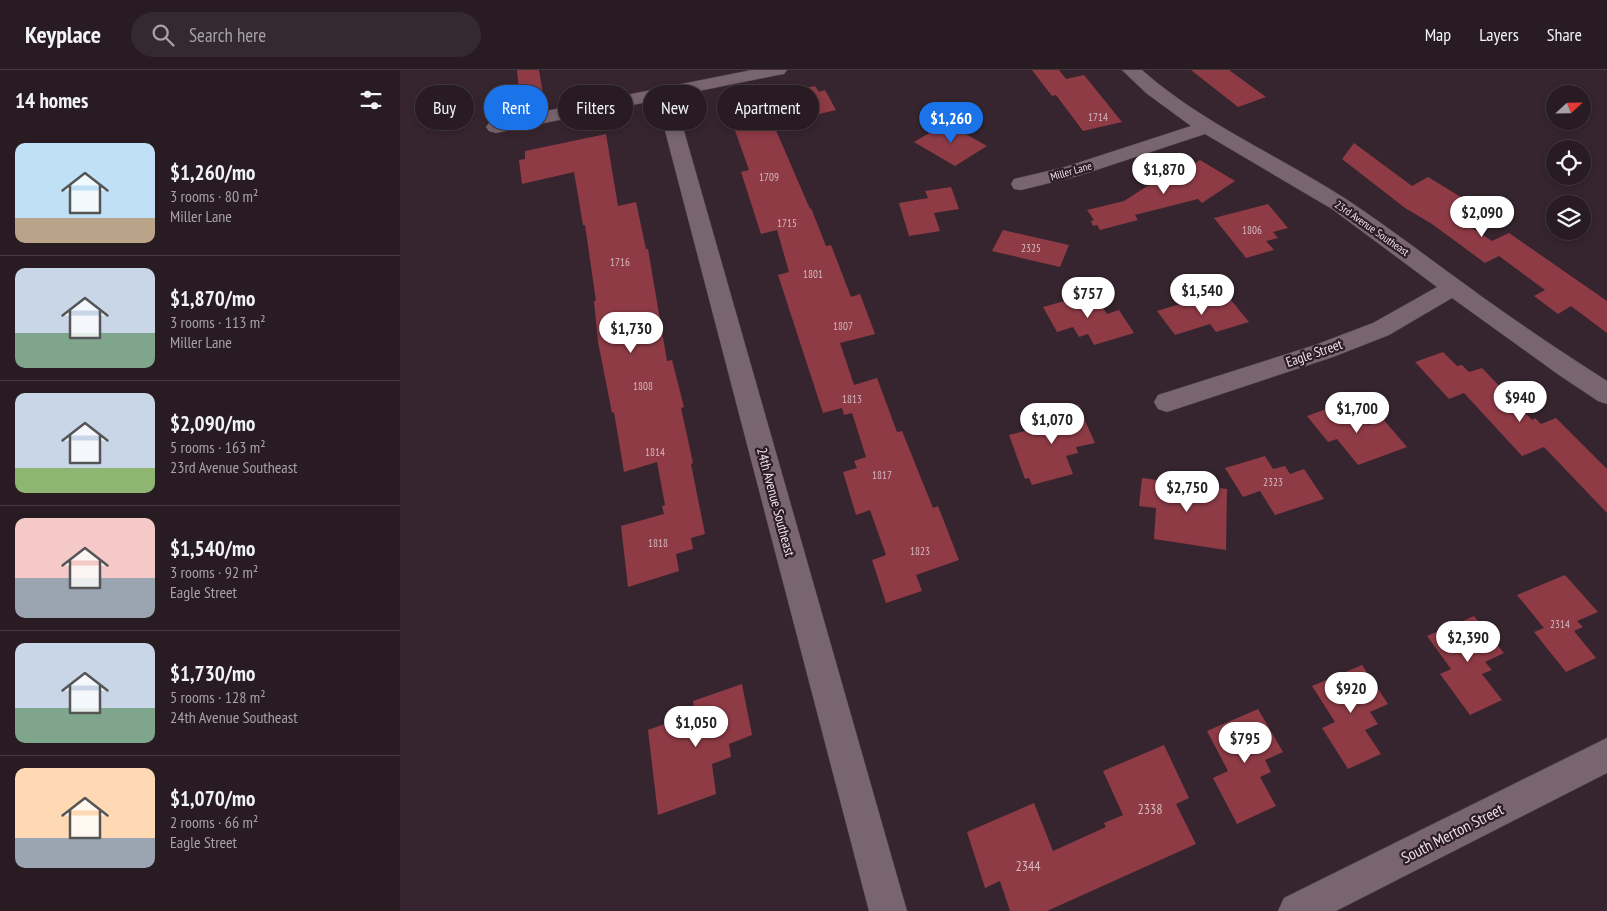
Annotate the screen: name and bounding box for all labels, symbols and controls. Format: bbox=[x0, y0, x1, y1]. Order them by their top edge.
search box bbox=[131, 12, 481, 57]
text: Keyplace bbox=[25, 19, 101, 50]
icon: search bbox=[149, 21, 177, 49]
text: Search here bbox=[189, 23, 266, 47]
text: Map bbox=[1425, 23, 1451, 46]
text: Layers bbox=[1479, 23, 1519, 46]
text: Share bbox=[1547, 23, 1582, 46]
chip: Buy bbox=[415, 85, 474, 130]
chip: Rent bbox=[484, 85, 548, 130]
chip: Filters bbox=[558, 85, 633, 130]
chip: New bbox=[643, 85, 707, 130]
chip: Apartment bbox=[717, 85, 819, 130]
north arrow bbox=[1546, 85, 1591, 130]
map controls bbox=[1546, 85, 1591, 240]
icon: filters bbox=[357, 86, 385, 114]
text: 14 homes bbox=[15, 87, 88, 114]
pin: $1,260 bbox=[910, 102, 992, 144]
text: $1,260 bbox=[930, 108, 972, 128]
house number: 1714 bbox=[1088, 110, 1108, 124]
button: locate bbox=[1546, 140, 1591, 185]
pin: $1,870 bbox=[1123, 152, 1205, 195]
street label: Miller Lane bbox=[1049, 158, 1094, 184]
text: $1,260/mo bbox=[170, 159, 255, 186]
text: $1,870 bbox=[1143, 159, 1185, 179]
icon: home bbox=[55, 163, 115, 223]
house number: 1709 bbox=[759, 170, 779, 184]
text: 3 rooms · 80 m² bbox=[170, 186, 258, 206]
button: layers bbox=[1546, 195, 1591, 240]
pin: $2,090 bbox=[1441, 196, 1523, 238]
street label: 23rd Avenue Southeast bbox=[1332, 197, 1412, 259]
text: $2,090 bbox=[1461, 202, 1503, 222]
text: Miller Lane bbox=[170, 206, 232, 226]
house number: 1715 bbox=[777, 216, 797, 230]
house number: 1806 bbox=[1242, 223, 1262, 237]
house number: 2325 bbox=[1021, 241, 1041, 255]
house number: 1716 bbox=[610, 255, 630, 269]
house number: 1801 bbox=[803, 267, 823, 281]
pin: $1,540 bbox=[1161, 274, 1243, 316]
pin: $757 bbox=[1058, 276, 1118, 319]
text: $1,540 bbox=[1181, 280, 1223, 300]
text: $757 bbox=[1073, 283, 1103, 303]
text: $1,870/mo bbox=[170, 285, 255, 312]
icon: home bbox=[55, 288, 115, 348]
text: 3 rooms · 113 m² bbox=[170, 312, 266, 332]
pin: $1,730 bbox=[590, 312, 672, 354]
text: $1,730 bbox=[610, 318, 652, 338]
house number: 1807 bbox=[833, 319, 853, 333]
text: Miller Lane bbox=[170, 332, 232, 352]
street label: Eagle Street bbox=[1283, 335, 1345, 371]
house number: 1808 bbox=[633, 379, 653, 393]
pin: $940 bbox=[1490, 380, 1550, 423]
text: $940 bbox=[1505, 387, 1535, 407]
house number: 1813 bbox=[842, 392, 862, 406]
pin: $1,700 bbox=[1316, 392, 1398, 434]
text: $1,700 bbox=[1336, 398, 1378, 418]
pin: $1,070 bbox=[1011, 402, 1093, 445]
text: $1,070 bbox=[1031, 409, 1073, 429]
text: $2,090/mo bbox=[170, 410, 255, 437]
icon: home bbox=[55, 413, 115, 473]
text: 5 rooms · 163 m² bbox=[170, 437, 266, 457]
house number: 1814 bbox=[645, 445, 665, 459]
street label: 24th Avenue Southeast bbox=[753, 446, 799, 558]
text: 23rd Avenue Southeast bbox=[170, 457, 298, 477]
house number: 1817 bbox=[872, 468, 892, 482]
pin: $2,750 bbox=[1146, 470, 1228, 513]
house number: 2323 bbox=[1263, 475, 1283, 489]
text: $2,750 bbox=[1166, 477, 1208, 497]
text: $1,540/mo bbox=[170, 535, 255, 562]
house number: 1818 bbox=[648, 536, 668, 550]
icon: home bbox=[55, 538, 115, 598]
house number: 1823 bbox=[910, 544, 930, 558]
text: 3 rooms · 92 m² bbox=[170, 562, 258, 582]
text: Eagle Street bbox=[170, 582, 237, 602]
house number: 2314 bbox=[1550, 617, 1570, 631]
pin: $2,390 bbox=[1427, 620, 1509, 663]
text: $2,390 bbox=[1447, 627, 1489, 647]
text: $1,730/mo bbox=[170, 660, 255, 687]
icon: home bbox=[55, 663, 115, 723]
pin: $920 bbox=[1321, 672, 1381, 714]
text: $920 bbox=[1336, 678, 1366, 698]
text: 5 rooms · 128 m² bbox=[170, 687, 266, 707]
pin: $1,050 bbox=[655, 706, 737, 748]
text: 24th Avenue Southeast bbox=[170, 707, 298, 727]
text: $1,050 bbox=[675, 712, 717, 732]
pin: $795 bbox=[1215, 722, 1275, 764]
text: $795 bbox=[1230, 728, 1260, 748]
text: $1,070/mo bbox=[170, 785, 255, 812]
icon: home bbox=[55, 788, 115, 848]
street label: South Merton Street bbox=[1398, 798, 1507, 867]
house number: 2338 bbox=[1137, 800, 1163, 818]
text: 2 rooms · 66 m² bbox=[170, 812, 258, 832]
text: Eagle Street bbox=[170, 832, 237, 852]
house number: 2344 bbox=[1015, 857, 1041, 875]

